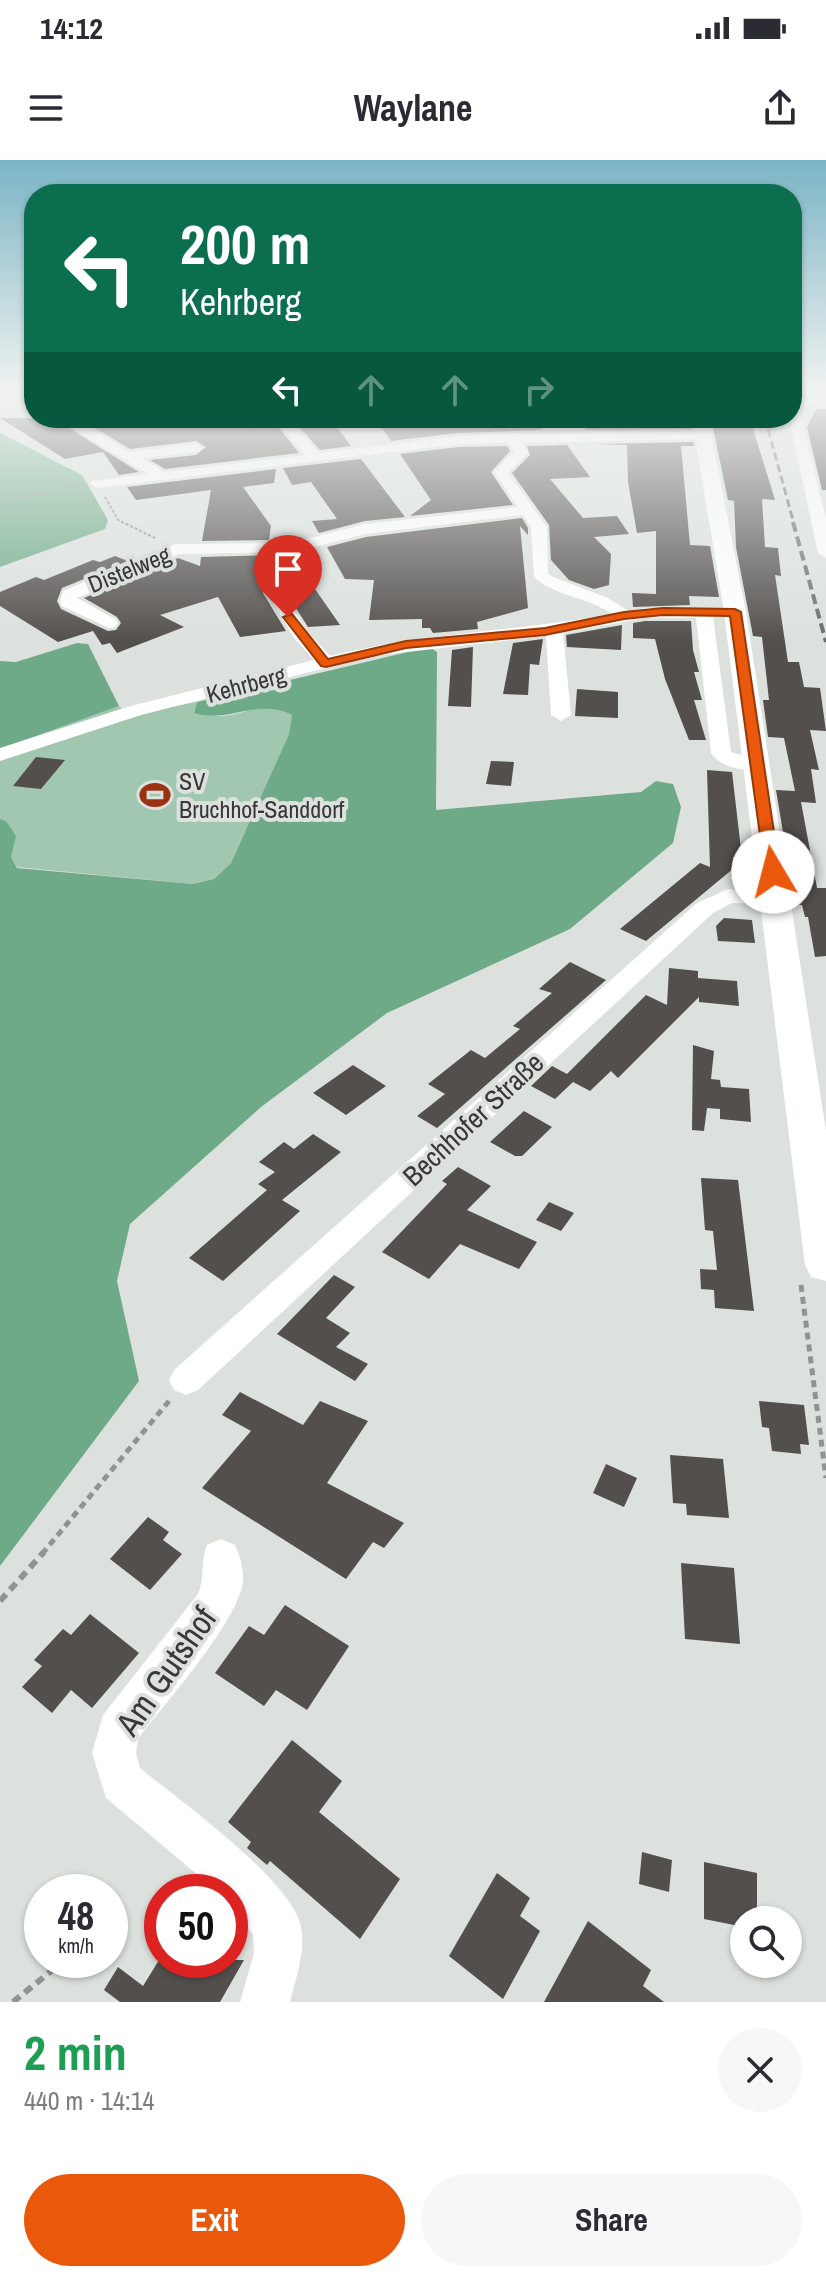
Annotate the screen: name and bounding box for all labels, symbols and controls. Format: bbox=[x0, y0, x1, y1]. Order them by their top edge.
text: 14:12 bbox=[40, 8, 103, 48]
text: Waylane bbox=[354, 84, 472, 132]
icon: menu bbox=[24, 86, 68, 130]
icon: share bbox=[758, 86, 802, 130]
text: 200 m bbox=[180, 206, 310, 281]
icon: left bbox=[48, 216, 152, 320]
text: Kehrberg bbox=[180, 278, 301, 326]
icon: left bbox=[265, 368, 309, 412]
icon: ahead bbox=[349, 368, 393, 412]
icon: ahead bbox=[433, 368, 477, 412]
icon: right bbox=[517, 368, 561, 412]
pin bbox=[254, 535, 322, 617]
street label: Distelweg bbox=[83, 538, 175, 600]
icon: arrive bbox=[266, 547, 310, 591]
street label: Kehrberg bbox=[203, 658, 289, 710]
place label: SV Bruchhof-Sanddorf bbox=[179, 765, 345, 825]
sports icon: SV Bruchhof-Sanddorf bbox=[138, 778, 172, 812]
position arrow bbox=[731, 830, 815, 914]
street label: Bechhofer Straße bbox=[394, 1044, 552, 1194]
street label: Am Gutshof bbox=[104, 1597, 227, 1745]
speed limit sign: 50 bbox=[144, 1874, 248, 1978]
text: 48 bbox=[58, 1889, 94, 1942]
map controls bbox=[730, 1906, 802, 1978]
button: search bbox=[730, 1906, 802, 1978]
text: km/h bbox=[58, 1932, 94, 1959]
text: 2 min bbox=[24, 2020, 127, 2085]
button: close bbox=[718, 2028, 802, 2112]
text: 440 m · 14:14 bbox=[24, 2083, 154, 2118]
button: Exit bbox=[24, 2174, 405, 2266]
button: Share bbox=[421, 2174, 802, 2266]

